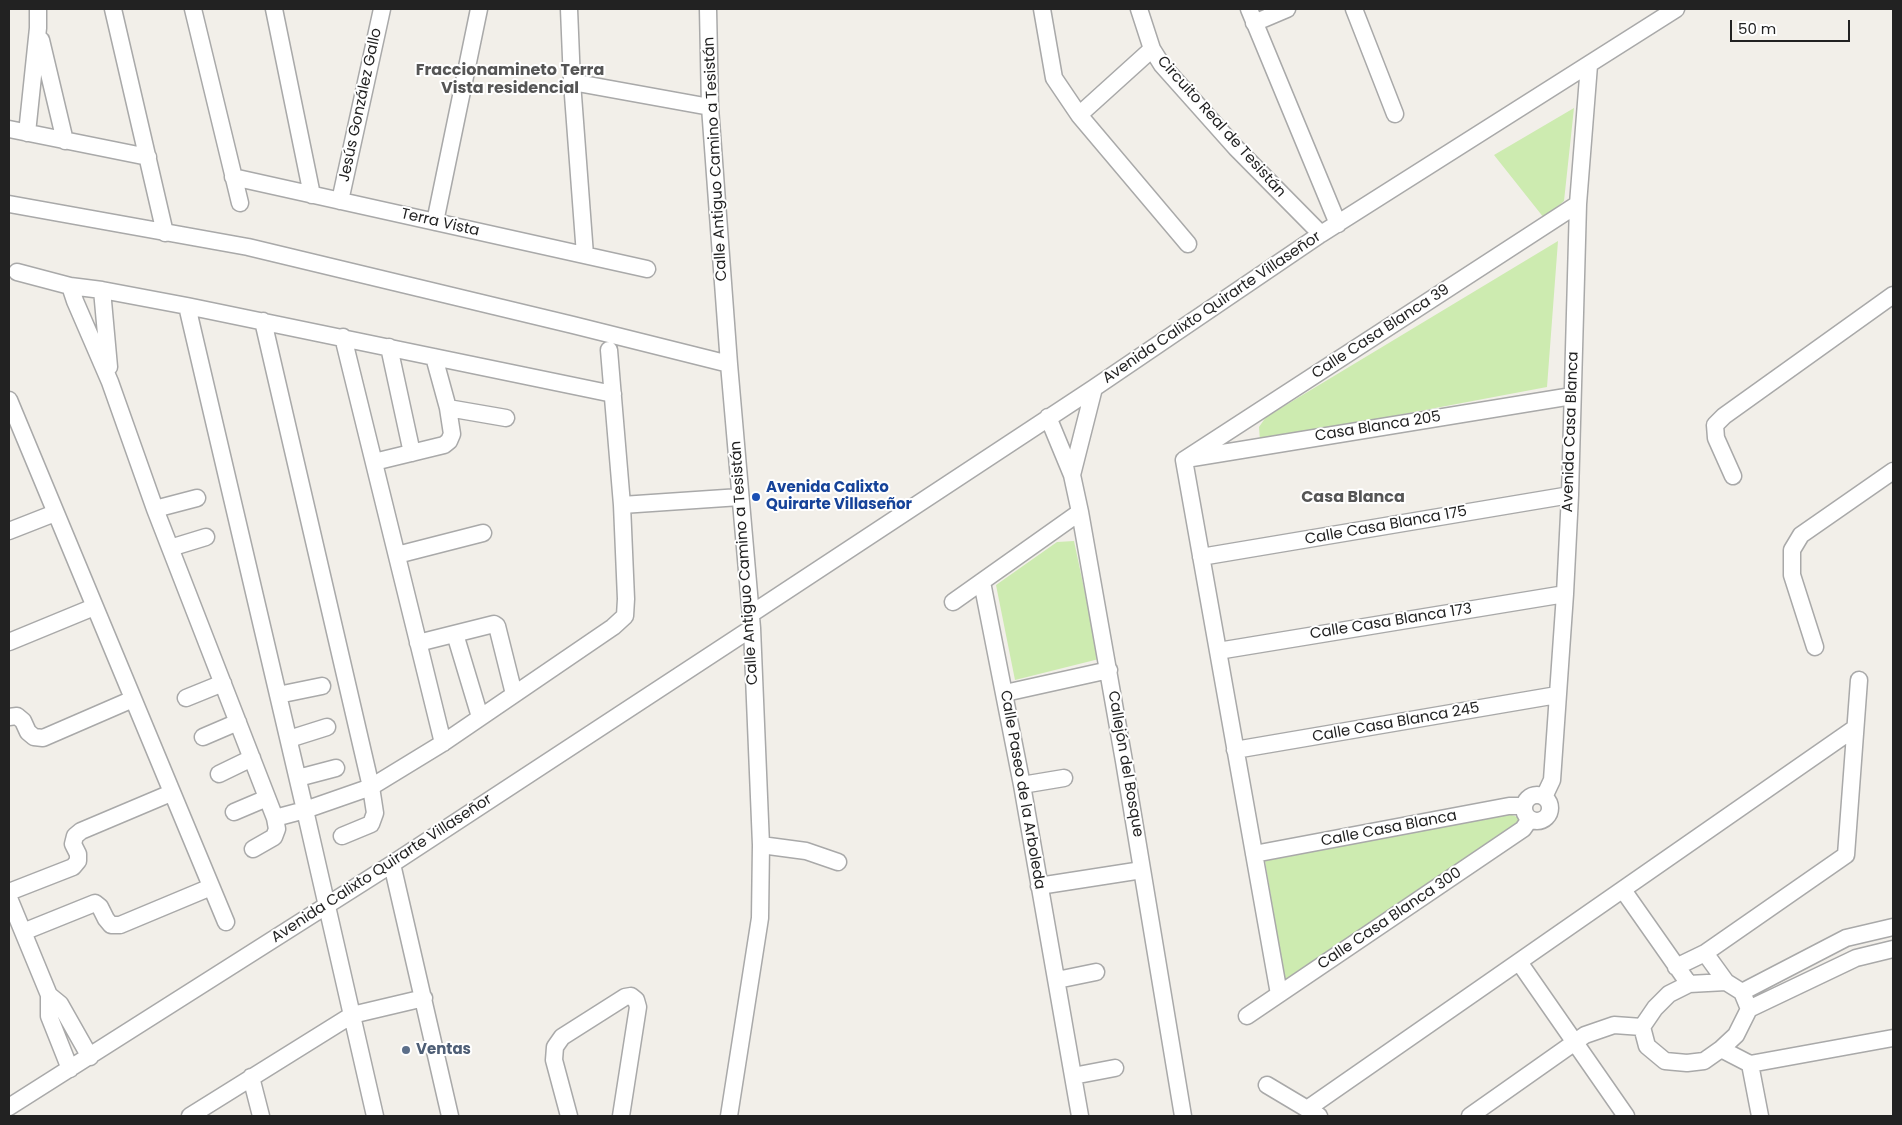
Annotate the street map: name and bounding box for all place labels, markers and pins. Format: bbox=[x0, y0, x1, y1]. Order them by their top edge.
place label: Avenida Calixto Quirarte Villaseñor bbox=[766, 479, 912, 514]
marker: Avenida Calixto Quirarte Villaseñor bbox=[750, 491, 762, 503]
place label: Ventas bbox=[416, 1041, 471, 1059]
marker: Ventas bbox=[400, 1044, 412, 1056]

